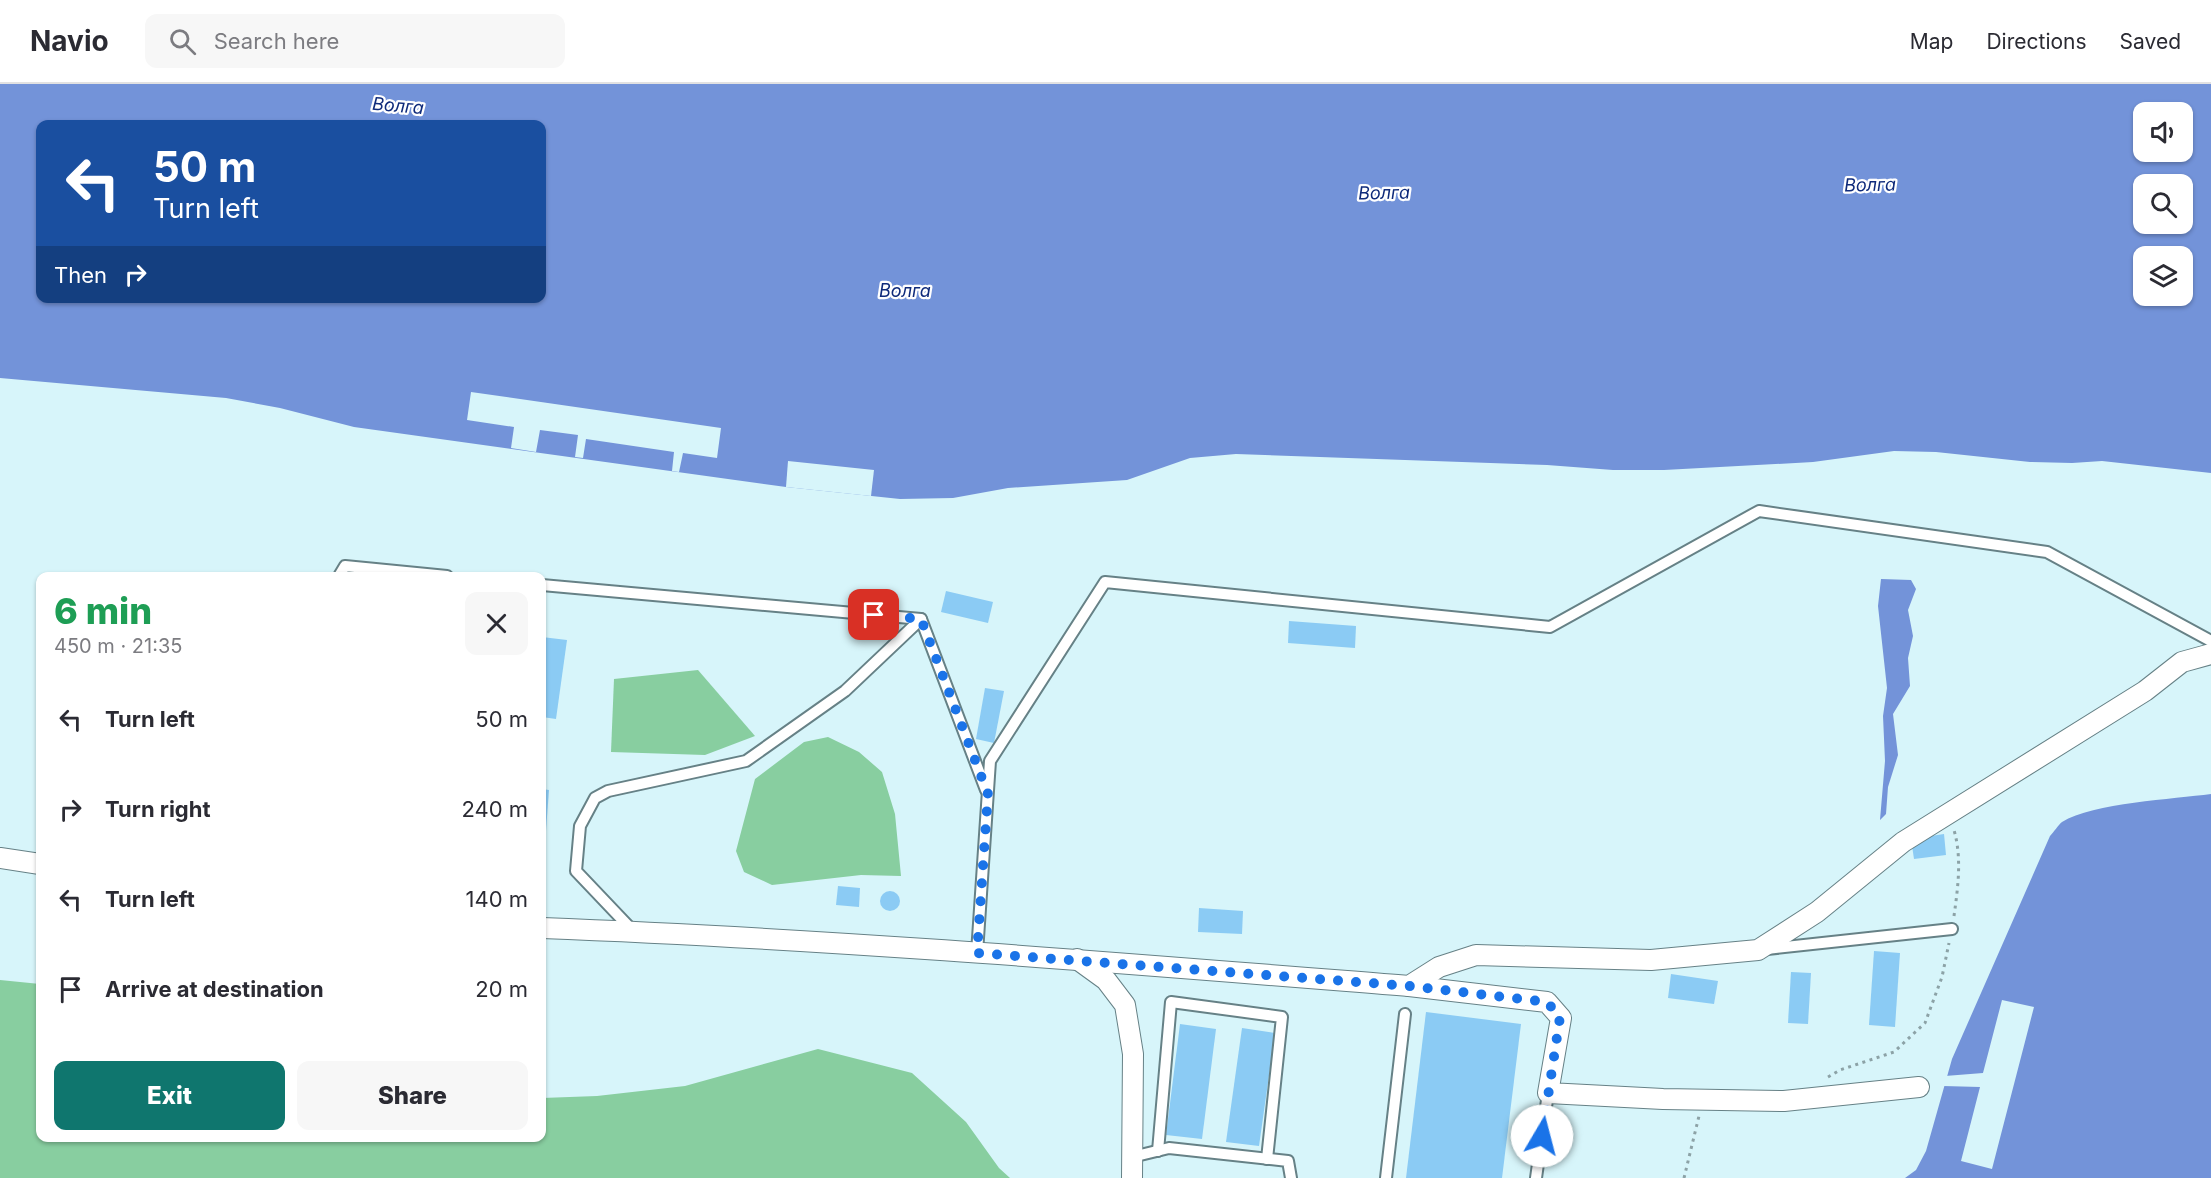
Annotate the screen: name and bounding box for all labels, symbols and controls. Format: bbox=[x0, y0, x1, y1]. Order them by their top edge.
search box bbox=[145, 14, 565, 68]
text: Navio bbox=[30, 24, 109, 58]
icon: search bbox=[166, 25, 199, 58]
text: Search here bbox=[214, 28, 339, 54]
text: Map bbox=[1910, 29, 1953, 54]
text: Directions bbox=[1986, 29, 2087, 54]
text: Saved bbox=[2120, 29, 2181, 54]
water label: Волга bbox=[371, 93, 425, 118]
map controls bbox=[2133, 102, 2193, 306]
button: sound bbox=[2133, 102, 2193, 162]
text: 50 m bbox=[153, 141, 256, 192]
icon: left bbox=[54, 144, 132, 222]
water label: Волга bbox=[1844, 174, 1896, 195]
button: search bbox=[2133, 174, 2193, 234]
water label: Волга bbox=[1358, 182, 1410, 203]
text: Turn left bbox=[153, 192, 259, 225]
button: layers bbox=[2133, 246, 2193, 306]
icon: right bbox=[119, 258, 152, 291]
text: Then bbox=[54, 262, 107, 288]
water label: Волга bbox=[879, 280, 931, 301]
text: 6 min bbox=[54, 589, 152, 633]
pin bbox=[848, 589, 899, 640]
button: close bbox=[465, 592, 528, 655]
icon: arrive bbox=[857, 598, 890, 631]
text: 450 m · 21:35 bbox=[54, 634, 182, 658]
icon: left bbox=[54, 703, 87, 736]
text: Turn left bbox=[105, 706, 195, 732]
text: 50 m bbox=[475, 706, 528, 732]
icon: right bbox=[54, 793, 87, 826]
text: Turn right bbox=[105, 796, 211, 822]
text: 240 m bbox=[461, 796, 528, 822]
icon: left bbox=[54, 883, 87, 916]
text: Turn left bbox=[105, 886, 195, 912]
text: 140 m bbox=[466, 886, 528, 912]
icon: arrive bbox=[54, 973, 87, 1006]
text: Arrive at destination bbox=[105, 976, 324, 1002]
text: 20 m bbox=[475, 976, 528, 1002]
button: Exit bbox=[54, 1061, 285, 1130]
button: Share bbox=[297, 1061, 528, 1130]
position arrow bbox=[1510, 1104, 1574, 1168]

